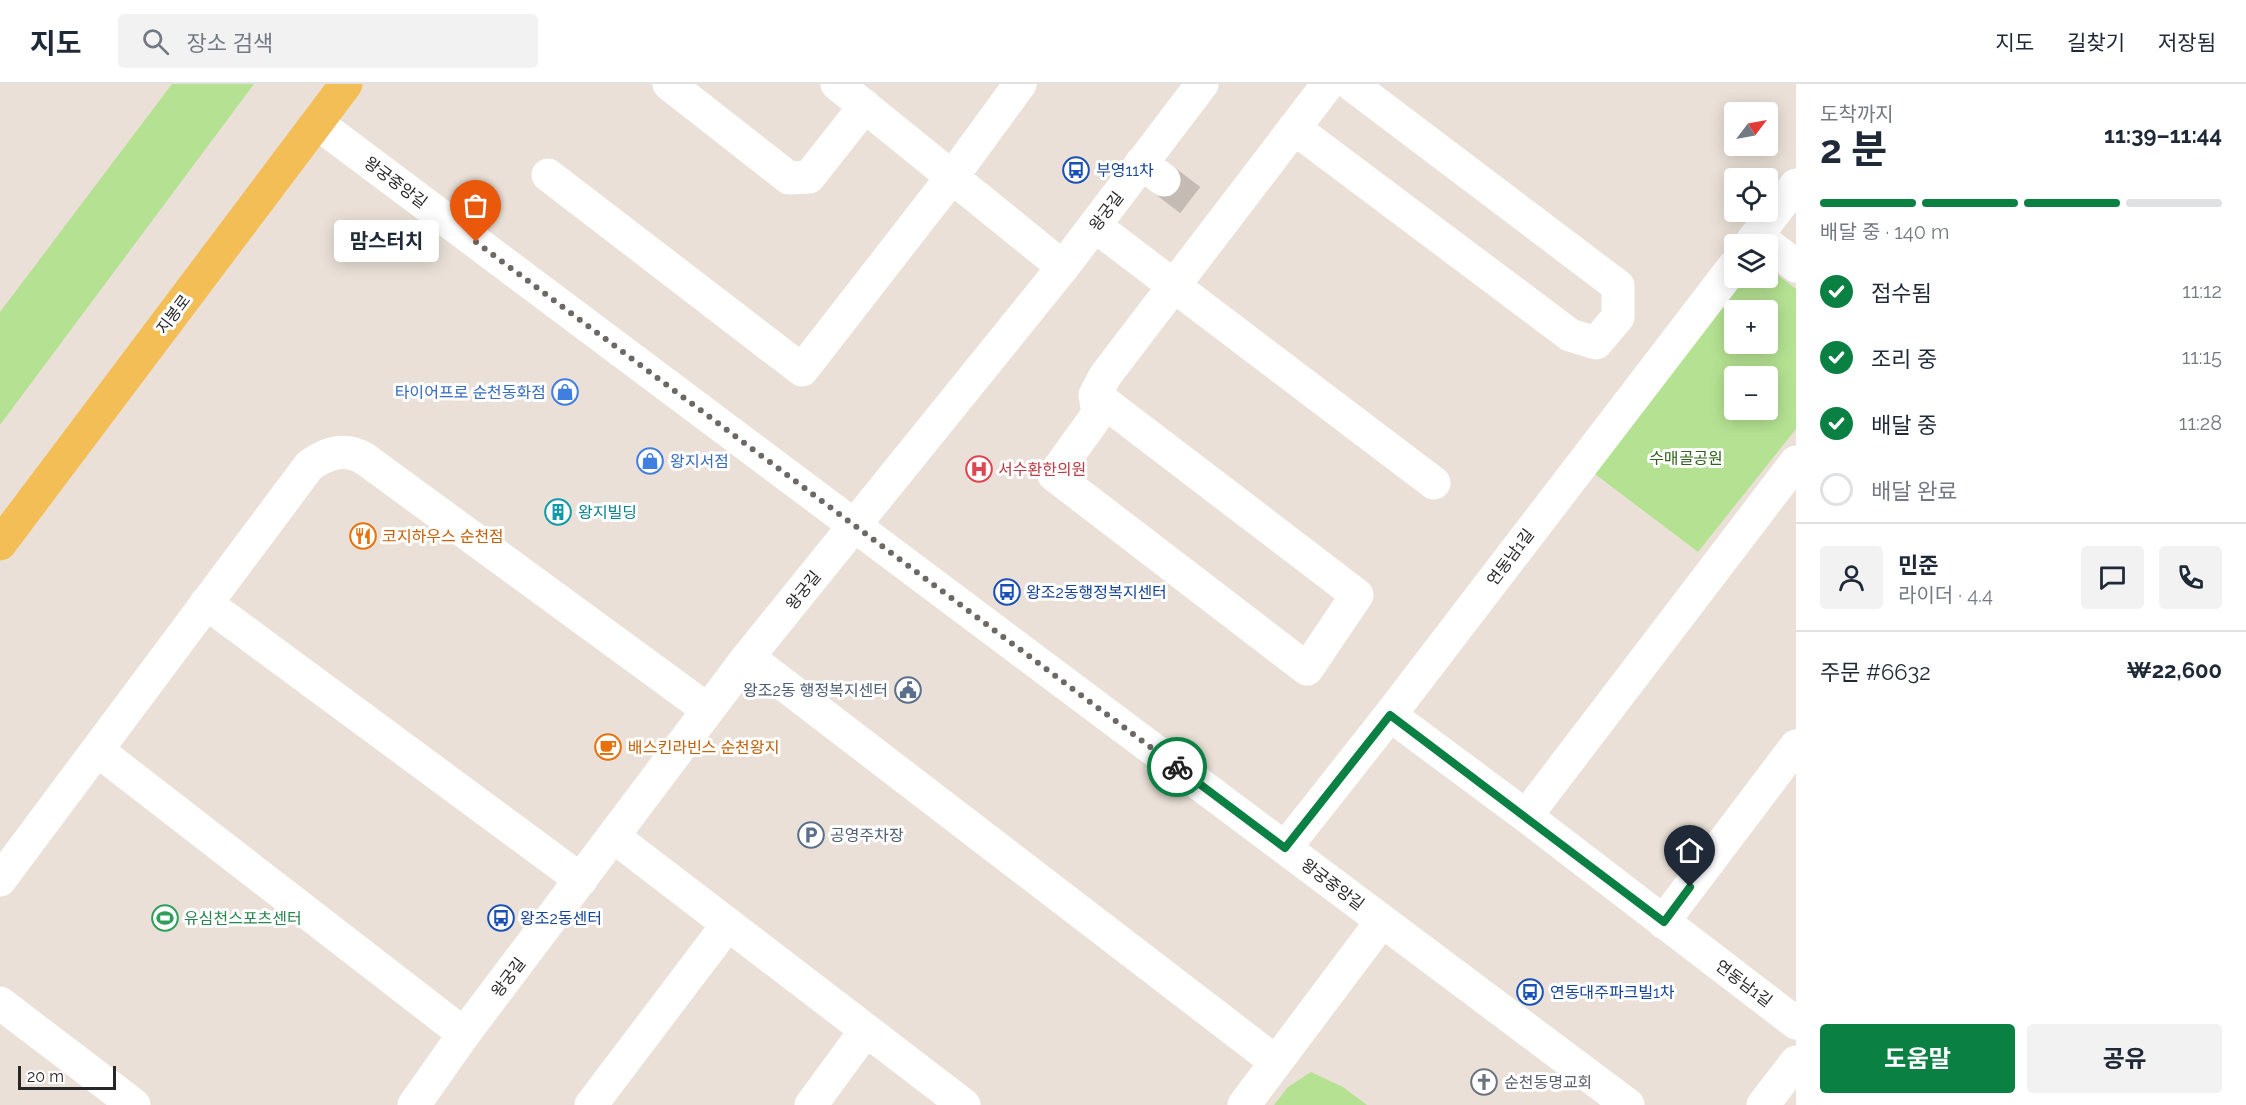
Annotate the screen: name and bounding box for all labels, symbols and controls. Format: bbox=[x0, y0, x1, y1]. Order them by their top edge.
search box bbox=[118, 14, 538, 68]
icon: search bbox=[139, 25, 172, 58]
text: 지도 bbox=[30, 27, 82, 60]
text: 장소 검색 bbox=[187, 30, 273, 56]
text: 지도 bbox=[1995, 30, 2034, 55]
text: 길찾기 bbox=[2067, 30, 2125, 55]
text: 저장됨 bbox=[2158, 30, 2216, 55]
north arrow bbox=[1724, 102, 1778, 156]
map controls bbox=[1724, 102, 1778, 420]
text: 도착까지 bbox=[1820, 102, 1894, 126]
text: 11:39–11:44 bbox=[2104, 122, 2222, 148]
text: 2 분 bbox=[1820, 126, 1887, 172]
street label: 왕궁중앙길 bbox=[361, 153, 431, 212]
bus stop icon: 부영11차 bbox=[1061, 155, 1091, 185]
place label: 부영11차 bbox=[1096, 161, 1154, 180]
button: locate bbox=[1724, 168, 1778, 222]
pin bbox=[450, 180, 501, 242]
street label: 왕궁길 bbox=[1086, 188, 1127, 235]
icon: bag bbox=[459, 189, 492, 222]
text: 배달 중 · 140 m bbox=[1820, 220, 1949, 244]
callout: 맘스터치 bbox=[335, 221, 440, 263]
text: 맘스터치 bbox=[350, 229, 423, 253]
button: layers bbox=[1724, 234, 1778, 288]
icon: check bbox=[1820, 275, 1853, 308]
text: 11:12 bbox=[2182, 279, 2222, 303]
text: 접수됨 bbox=[1871, 280, 1932, 306]
street label: 지봉로 bbox=[153, 291, 194, 338]
button: + bbox=[1724, 300, 1778, 354]
icon: check bbox=[1820, 341, 1853, 374]
text: 11:15 bbox=[2182, 345, 2222, 369]
text: 조리 중 bbox=[1871, 346, 1937, 372]
button: − bbox=[1724, 366, 1778, 420]
shop icon: 타이어프로 순천동화점 bbox=[550, 377, 580, 407]
place label: 타이어프로 순천동화점 bbox=[395, 383, 546, 402]
icon: check bbox=[1820, 407, 1853, 440]
text: 11:28 bbox=[2179, 411, 2222, 435]
text: 배달 중 bbox=[1871, 412, 1937, 438]
shop icon: 왕지서점 bbox=[635, 446, 665, 476]
park label: 수매골공원 bbox=[1649, 449, 1723, 468]
place label: 왕지서점 bbox=[670, 452, 729, 471]
hospital icon: 서수환한의원 bbox=[964, 454, 994, 484]
place label: 서수환한의원 bbox=[998, 460, 1086, 479]
text: 배달 완료 bbox=[1871, 478, 1958, 504]
building icon: 왕지빌딩 bbox=[543, 497, 573, 527]
place label: 왕지빌딩 bbox=[578, 503, 637, 522]
restaurant icon: 코지하우스 순천점 bbox=[348, 521, 378, 551]
street label: 연동남1길 bbox=[1483, 525, 1538, 589]
place label: 코지하우스 순천점 bbox=[382, 527, 504, 546]
button: person bbox=[1820, 546, 1883, 609]
button: chat bbox=[2081, 546, 2144, 609]
button: phone bbox=[2159, 546, 2222, 609]
text: 민준 bbox=[1898, 552, 1938, 578]
street label: 왕궁길 bbox=[782, 567, 825, 613]
bus stop icon: 왕조2동행정복지센터 bbox=[992, 577, 1022, 607]
place label: 왕조2동행정복지센터 bbox=[1026, 583, 1167, 602]
text: 라이더 · 4.4 bbox=[1898, 583, 1993, 607]
text: ₩22,600 bbox=[2126, 657, 2222, 683]
text: 주문 #6632 bbox=[1820, 659, 1931, 685]
public building icon: 왕조2동 행정복지센터 bbox=[893, 675, 923, 705]
place label: 왕조2동 행정복지센터 bbox=[743, 681, 888, 700]
cafe icon: 배스킨라빈스 순천왕지 bbox=[593, 732, 623, 762]
courier bbox=[1147, 737, 1207, 797]
place label: 배스킨라빈스 순천왕지 bbox=[628, 738, 779, 757]
icon: bike bbox=[1161, 751, 1194, 784]
parking icon: 공영주차장 bbox=[796, 820, 826, 850]
pin bbox=[1664, 825, 1715, 887]
place label: 공영주차장 bbox=[830, 826, 904, 845]
icon: home bbox=[1673, 834, 1706, 867]
street label: 왕궁중앙길 bbox=[1298, 855, 1368, 914]
sports icon: 유심천스포츠센터 bbox=[150, 903, 180, 933]
bus stop icon: 왕조2동센터 bbox=[486, 903, 516, 933]
place label: 유심천스포츠센터 bbox=[184, 909, 302, 928]
place label: 왕조2동센터 bbox=[520, 909, 602, 928]
street label: 왕궁길 bbox=[488, 954, 529, 1001]
street label: 연동남1길 bbox=[1712, 956, 1776, 1011]
bus stop icon: 연동대주파크빌1차 bbox=[1515, 977, 1545, 1007]
place label: 연동대주파크빌1차 bbox=[1550, 983, 1675, 1002]
button: 도움말 bbox=[1820, 1024, 2015, 1093]
button: 공유 bbox=[2027, 1024, 2222, 1093]
scale bar bbox=[18, 1063, 116, 1090]
text: 20 m bbox=[27, 1067, 64, 1086]
church icon: 순천동명교회 bbox=[1469, 1067, 1499, 1097]
place label: 순천동명교회 bbox=[1504, 1073, 1592, 1092]

